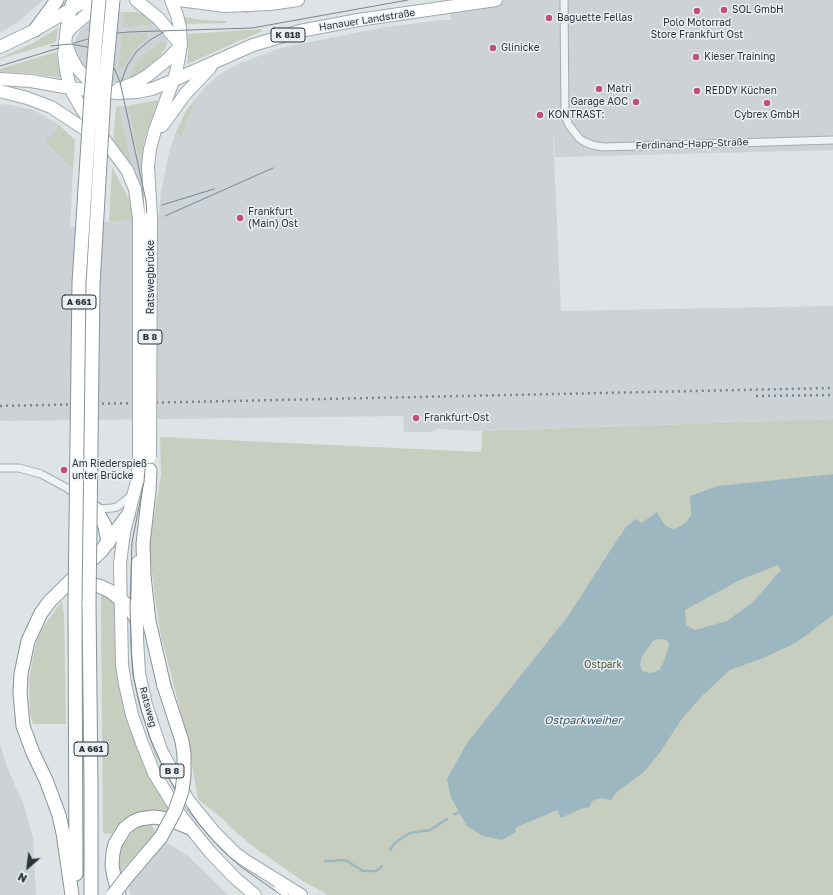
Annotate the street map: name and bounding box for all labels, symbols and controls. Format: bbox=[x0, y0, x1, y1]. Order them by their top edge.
place label: SOL GmbH bbox=[732, 4, 784, 16]
marker: SOL GmbH bbox=[719, 5, 729, 15]
street label: Hanauer Landstraße bbox=[318, 6, 416, 34]
marker: Polo Motorrad Store Frankfurt Ost bbox=[692, 6, 702, 16]
place label: Baguette Fellas bbox=[557, 12, 633, 24]
marker: Baguette Fellas bbox=[544, 13, 554, 23]
place label: Polo Motorrad Store Frankfurt Ost bbox=[651, 17, 743, 40]
road number: K 818 bbox=[271, 28, 305, 42]
place label: Glinicke bbox=[501, 42, 539, 54]
marker: Glinicke bbox=[488, 43, 498, 53]
place label: Kieser Training bbox=[704, 51, 775, 63]
marker: Kieser Training bbox=[691, 52, 701, 62]
place label: Matri bbox=[607, 83, 632, 95]
marker: Matri bbox=[594, 84, 604, 94]
place label: REDDY Küchen bbox=[705, 85, 777, 97]
marker: REDDY Küchen bbox=[692, 86, 702, 96]
place label: Garage AOC bbox=[571, 96, 628, 108]
marker: Garage AOC bbox=[631, 97, 641, 107]
marker: Cybrex GmbH bbox=[762, 98, 772, 108]
place label: KONTRAST: bbox=[548, 109, 605, 121]
place label: Cybrex GmbH bbox=[734, 109, 800, 121]
marker: KONTRAST: bbox=[535, 110, 545, 120]
street label: Ferdinand-Happ-Straße bbox=[635, 136, 749, 152]
place label: Frankfurt (Main) Ost bbox=[248, 206, 298, 230]
marker: Frankfurt (Main) Ost bbox=[235, 213, 245, 223]
street label: Ratswegbrücke bbox=[145, 240, 157, 314]
road number: A 661 bbox=[62, 295, 96, 309]
road number: B 8 bbox=[138, 330, 162, 344]
place label: Frankfurt-Ost bbox=[424, 412, 489, 424]
marker: Frankfurt-Ost bbox=[411, 413, 421, 423]
place label: Am Riederspieß unter Brücke bbox=[72, 458, 147, 482]
marker: Am Riederspieß unter Brücke bbox=[59, 465, 69, 475]
park label: Ostpark bbox=[584, 659, 622, 671]
street label: Ratsweg bbox=[137, 685, 159, 729]
water label: Ostparkweiher bbox=[544, 714, 622, 728]
road number: A 661 bbox=[74, 742, 108, 756]
road number: B 8 bbox=[160, 764, 184, 778]
north arrow bbox=[8, 847, 48, 887]
text: N bbox=[15, 870, 29, 886]

